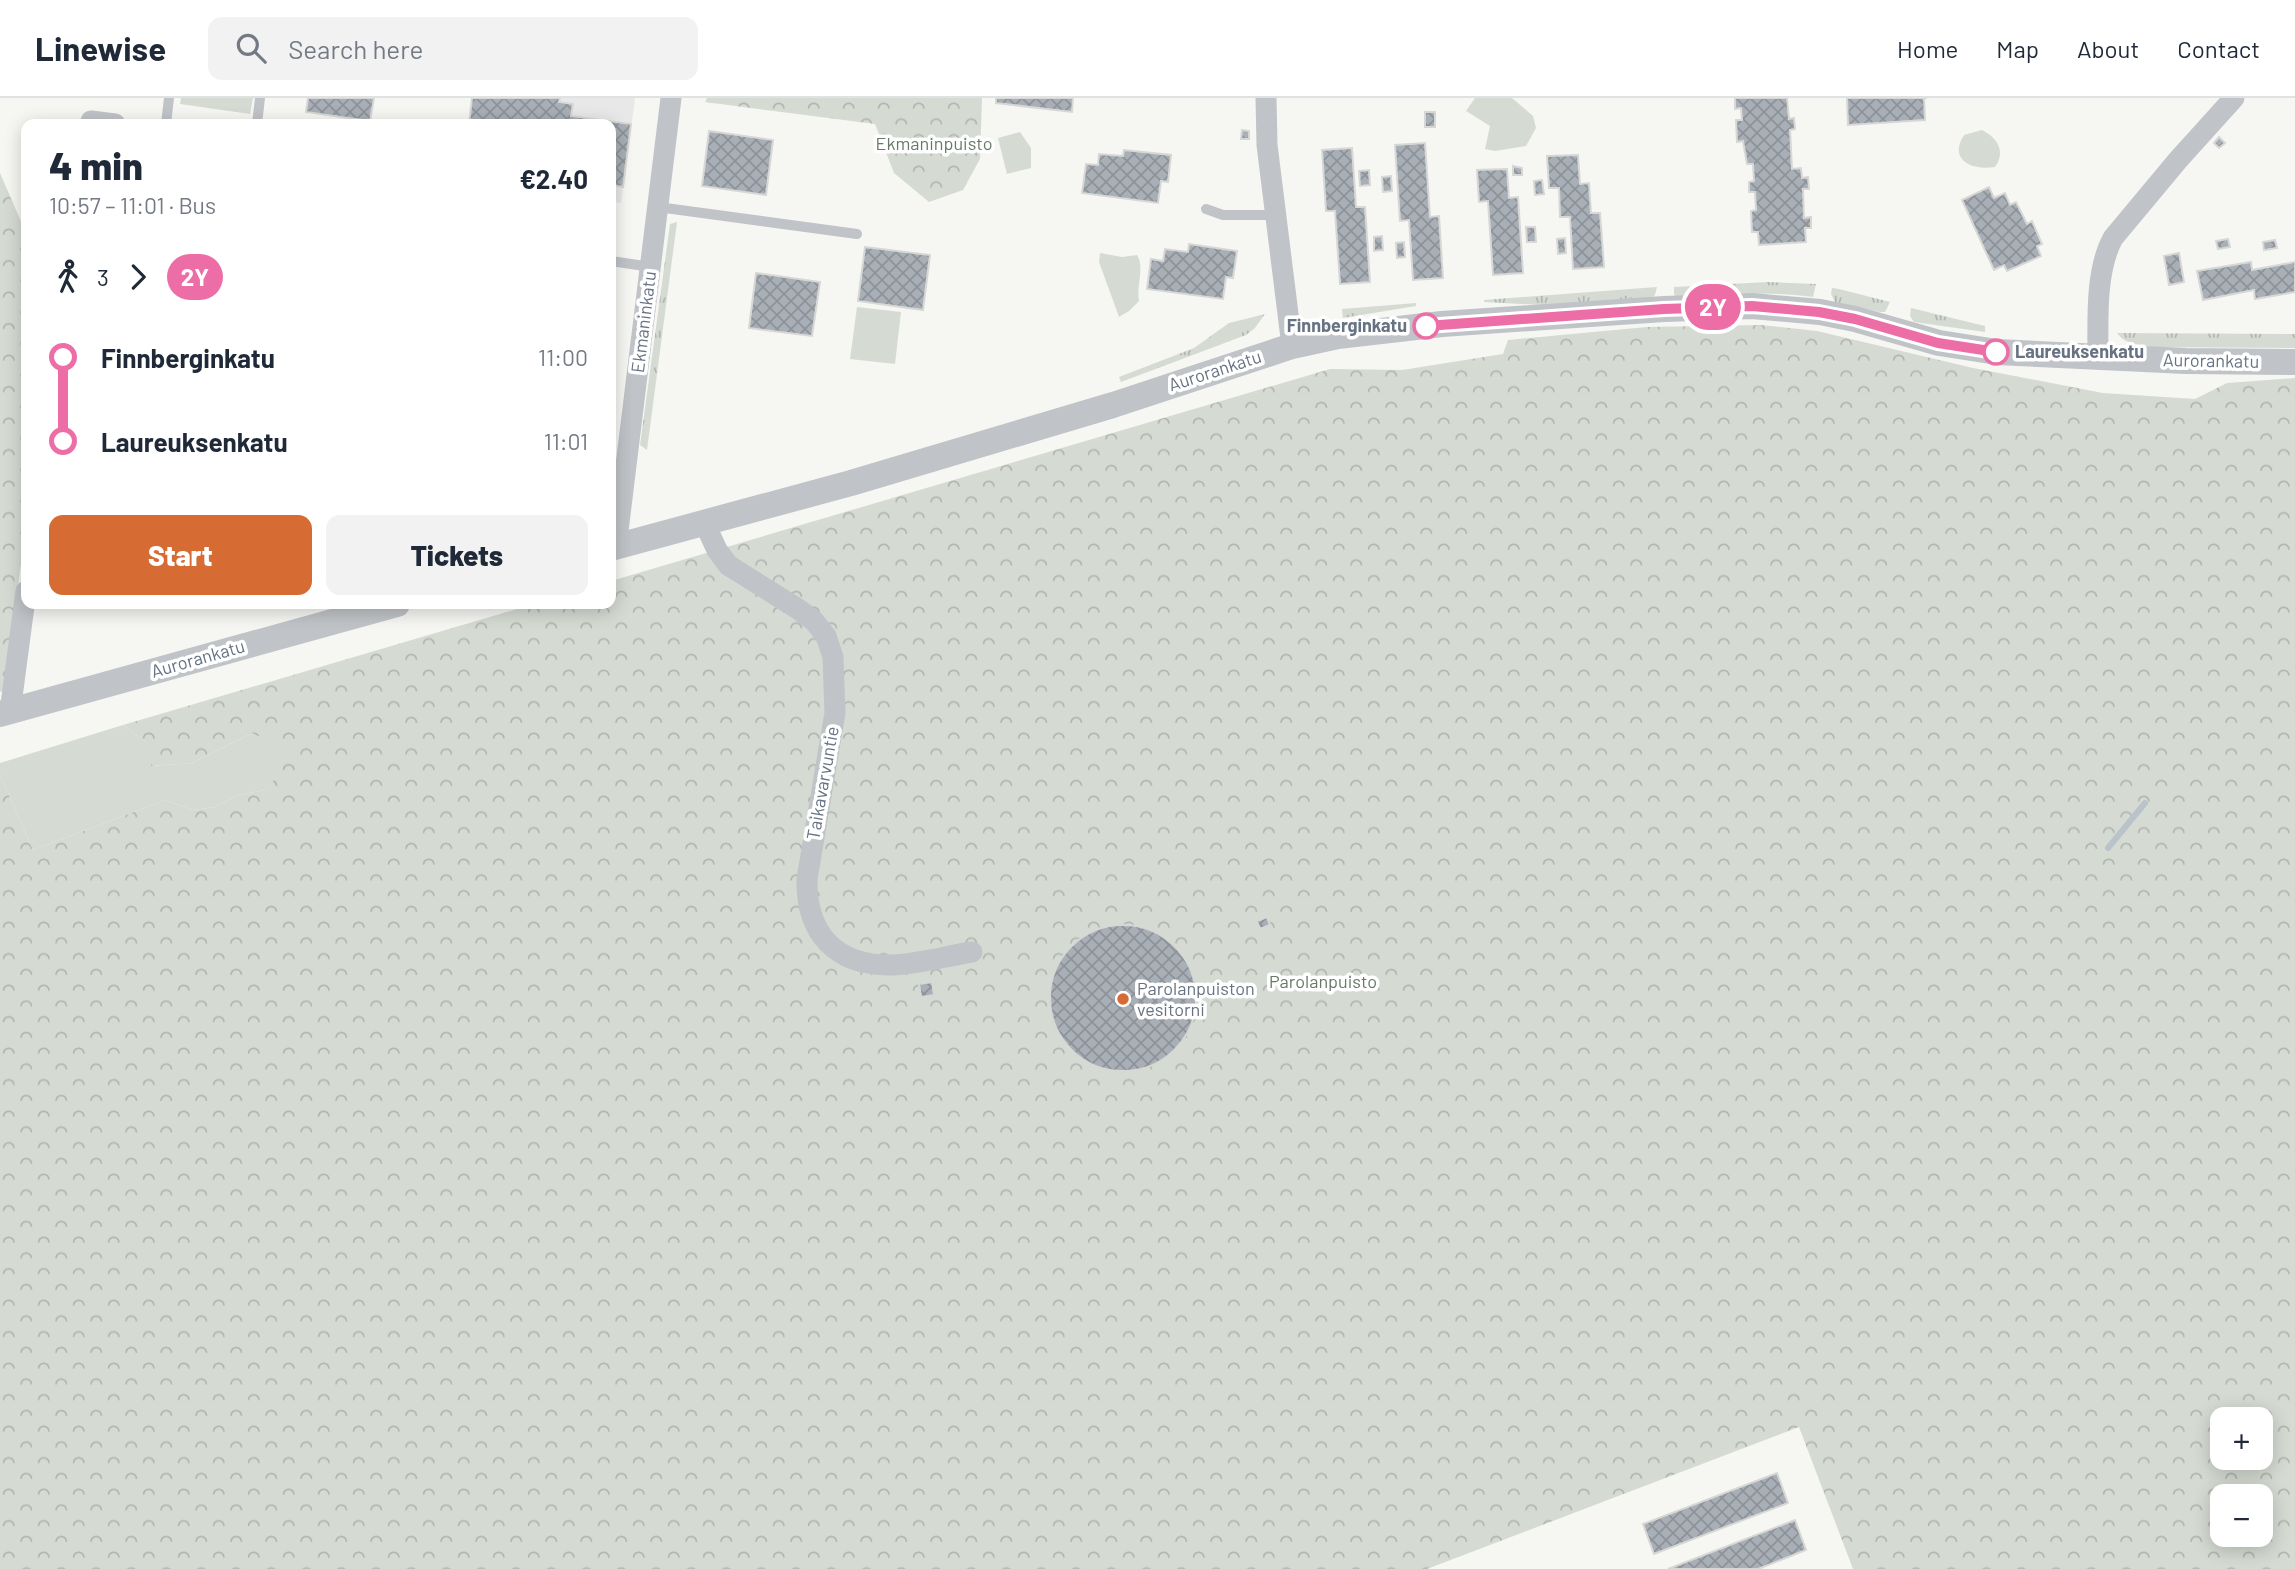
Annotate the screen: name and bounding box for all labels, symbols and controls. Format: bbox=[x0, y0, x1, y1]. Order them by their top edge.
search box bbox=[208, 17, 698, 80]
text: Linewise bbox=[35, 28, 166, 68]
icon: search bbox=[232, 29, 270, 67]
text: Search here bbox=[288, 33, 423, 64]
text: Home bbox=[1897, 34, 1958, 63]
text: Map bbox=[1996, 34, 2039, 63]
text: About bbox=[2077, 34, 2139, 63]
text: Contact bbox=[2177, 34, 2260, 63]
park label: Ekmaninpuisto bbox=[876, 132, 992, 154]
text: 4 min bbox=[49, 142, 143, 188]
text: €2.40 bbox=[519, 163, 588, 194]
text: 10:57 – 11:01 · Bus bbox=[49, 191, 216, 219]
icon: walk bbox=[49, 258, 87, 296]
icon: forward bbox=[119, 258, 157, 296]
text: 2Y bbox=[181, 262, 209, 291]
text: 3 bbox=[97, 263, 109, 291]
street label: Ekmaninkatu bbox=[626, 270, 660, 374]
line badge: 2Y bbox=[1682, 284, 1744, 330]
text: 2Y bbox=[1699, 292, 1727, 321]
marker: Finnberginkatu bbox=[1413, 313, 1439, 339]
place label: Finnberginkatu bbox=[1287, 314, 1407, 336]
marker: Laureuksenkatu bbox=[1983, 339, 2009, 365]
place label: Laureuksenkatu bbox=[2015, 340, 2144, 362]
text: Finnberginkatu bbox=[101, 342, 275, 373]
text: 11:00 bbox=[538, 343, 588, 371]
street label: Aurorankatu bbox=[1165, 345, 1264, 395]
street label: Aurorankatu bbox=[2163, 348, 2259, 372]
text: Laureuksenkatu bbox=[101, 426, 288, 457]
text: 11:01 bbox=[544, 427, 588, 455]
button: Start bbox=[49, 515, 312, 595]
button: Tickets bbox=[326, 515, 588, 595]
street label: Aurorankatu bbox=[148, 634, 247, 682]
street label: Taikavarvuntie bbox=[801, 724, 843, 841]
park label: Parolanpuisto bbox=[1269, 970, 1377, 992]
place label: Parolanpuiston vesitorni bbox=[1137, 977, 1255, 1020]
marker: Parolanpuiston vesitorni bbox=[1115, 991, 1131, 1007]
map controls bbox=[2210, 1407, 2273, 1547]
button: + bbox=[2210, 1407, 2273, 1470]
button: − bbox=[2210, 1484, 2273, 1547]

